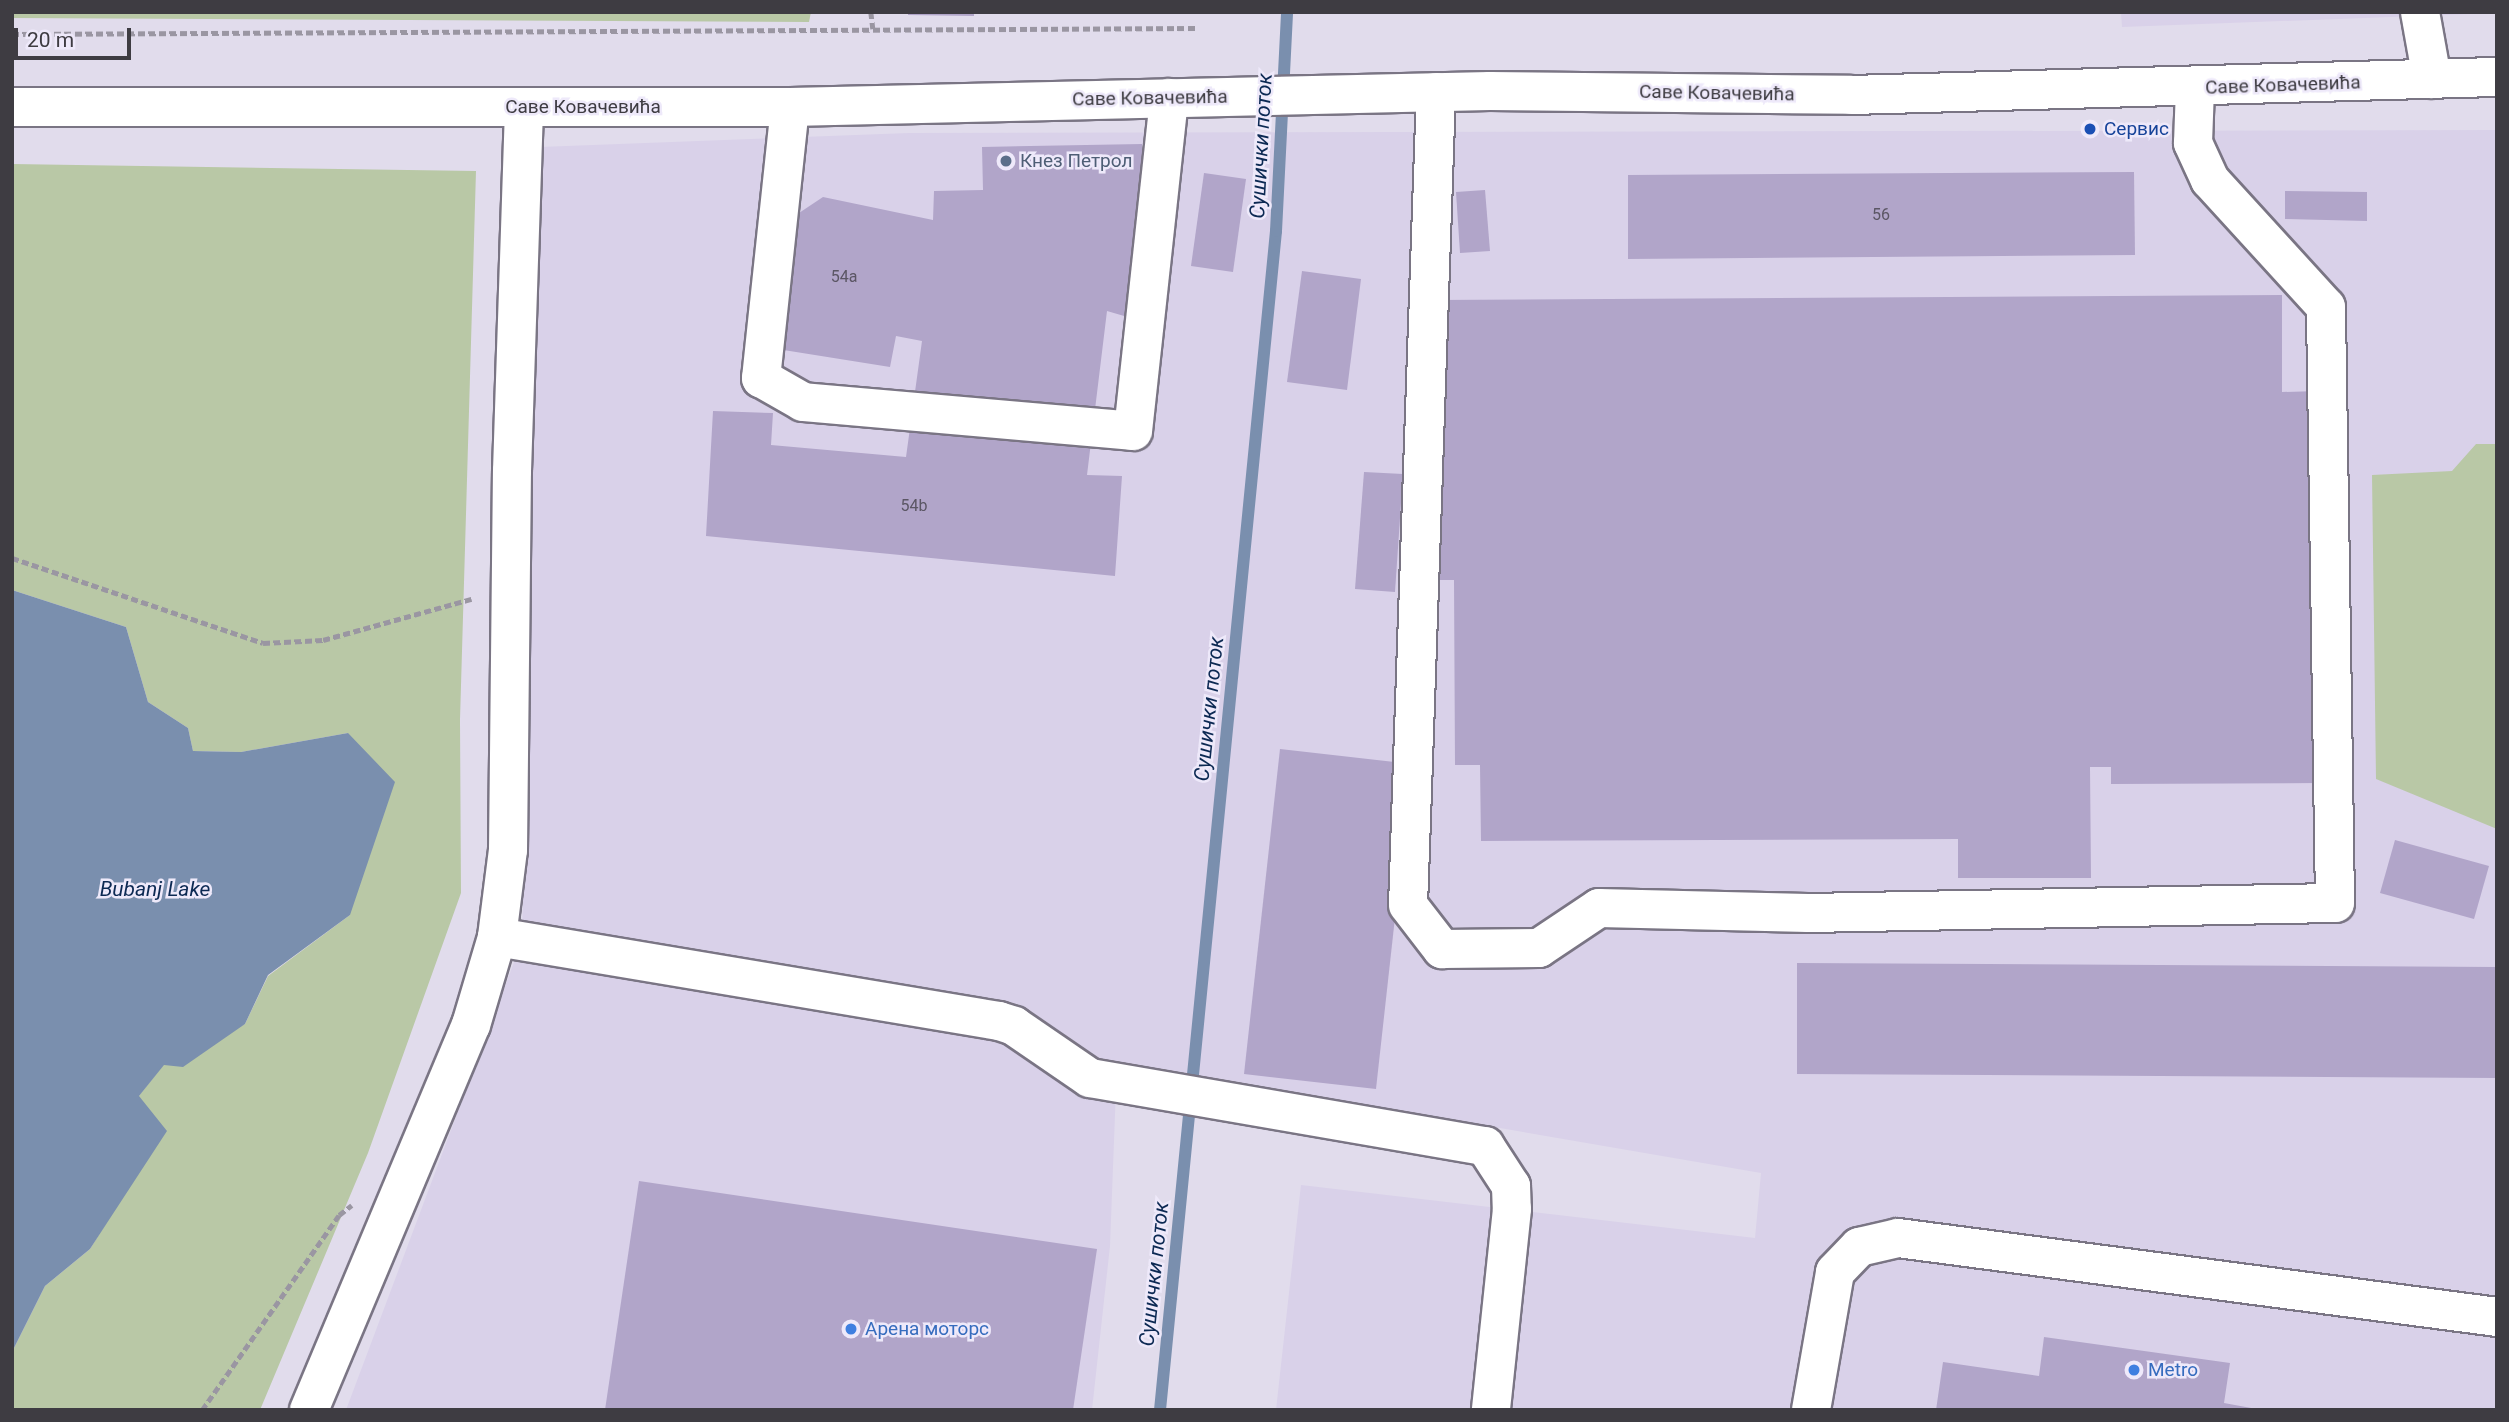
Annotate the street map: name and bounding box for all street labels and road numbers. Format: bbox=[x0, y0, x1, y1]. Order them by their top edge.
street label: Саве Ковачевића bbox=[2205, 71, 2361, 99]
street label: Саве Ковачевића bbox=[1639, 80, 1795, 106]
street label: Саве Ковачевића bbox=[1072, 85, 1228, 111]
street label: Саве Ковачевића bbox=[505, 96, 661, 118]

